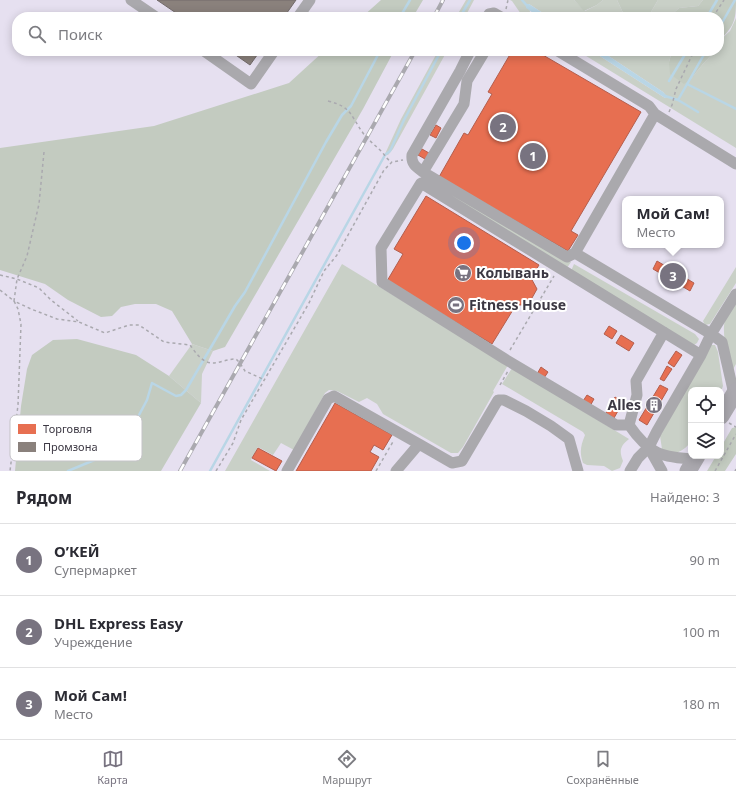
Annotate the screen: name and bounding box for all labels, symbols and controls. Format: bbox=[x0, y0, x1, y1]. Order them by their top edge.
search box bbox=[12, 12, 724, 56]
icon: search bbox=[26, 23, 48, 45]
text: Поиск bbox=[58, 24, 103, 44]
pin: 2 bbox=[490, 112, 516, 142]
pin: 1 bbox=[520, 141, 546, 171]
popup bbox=[622, 196, 724, 248]
text: Мой Сам! bbox=[637, 203, 709, 223]
text: Место bbox=[637, 223, 676, 241]
your location bbox=[454, 233, 474, 253]
pin: 3 bbox=[660, 261, 686, 291]
supermarket icon: Колывань bbox=[453, 263, 473, 283]
place label: Колывань bbox=[476, 263, 549, 282]
sports icon: Fitness House bbox=[446, 295, 466, 315]
place label: Fitness House bbox=[469, 295, 566, 314]
map controls bbox=[688, 387, 724, 459]
button: locate bbox=[688, 387, 724, 423]
place label: Alles bbox=[608, 395, 641, 414]
building icon: Alles bbox=[644, 395, 664, 415]
legend bbox=[10, 415, 142, 461]
text: Торговля bbox=[43, 421, 92, 436]
button: layers bbox=[688, 423, 724, 459]
text: Промзона bbox=[43, 439, 98, 454]
text: Рядом bbox=[16, 486, 72, 509]
text: Найдено: 3 bbox=[650, 488, 720, 506]
text: О’КЕЙ bbox=[54, 541, 100, 561]
text: 1 bbox=[25, 551, 33, 569]
text: 90 m bbox=[690, 551, 720, 569]
text: Супермаркет bbox=[54, 561, 137, 579]
text: DHL Express Easy bbox=[54, 613, 183, 633]
text: 2 bbox=[25, 623, 33, 641]
text: 100 m bbox=[682, 623, 720, 641]
text: Учреждение bbox=[54, 633, 132, 651]
text: Мой Сам! bbox=[54, 685, 127, 705]
text: 3 bbox=[25, 695, 33, 713]
text: 180 m bbox=[682, 695, 720, 713]
text: Место bbox=[54, 705, 93, 723]
tab: Карта bbox=[97, 748, 128, 787]
tab: Маршрут bbox=[322, 748, 372, 787]
tab: Сохранённые bbox=[566, 748, 639, 787]

